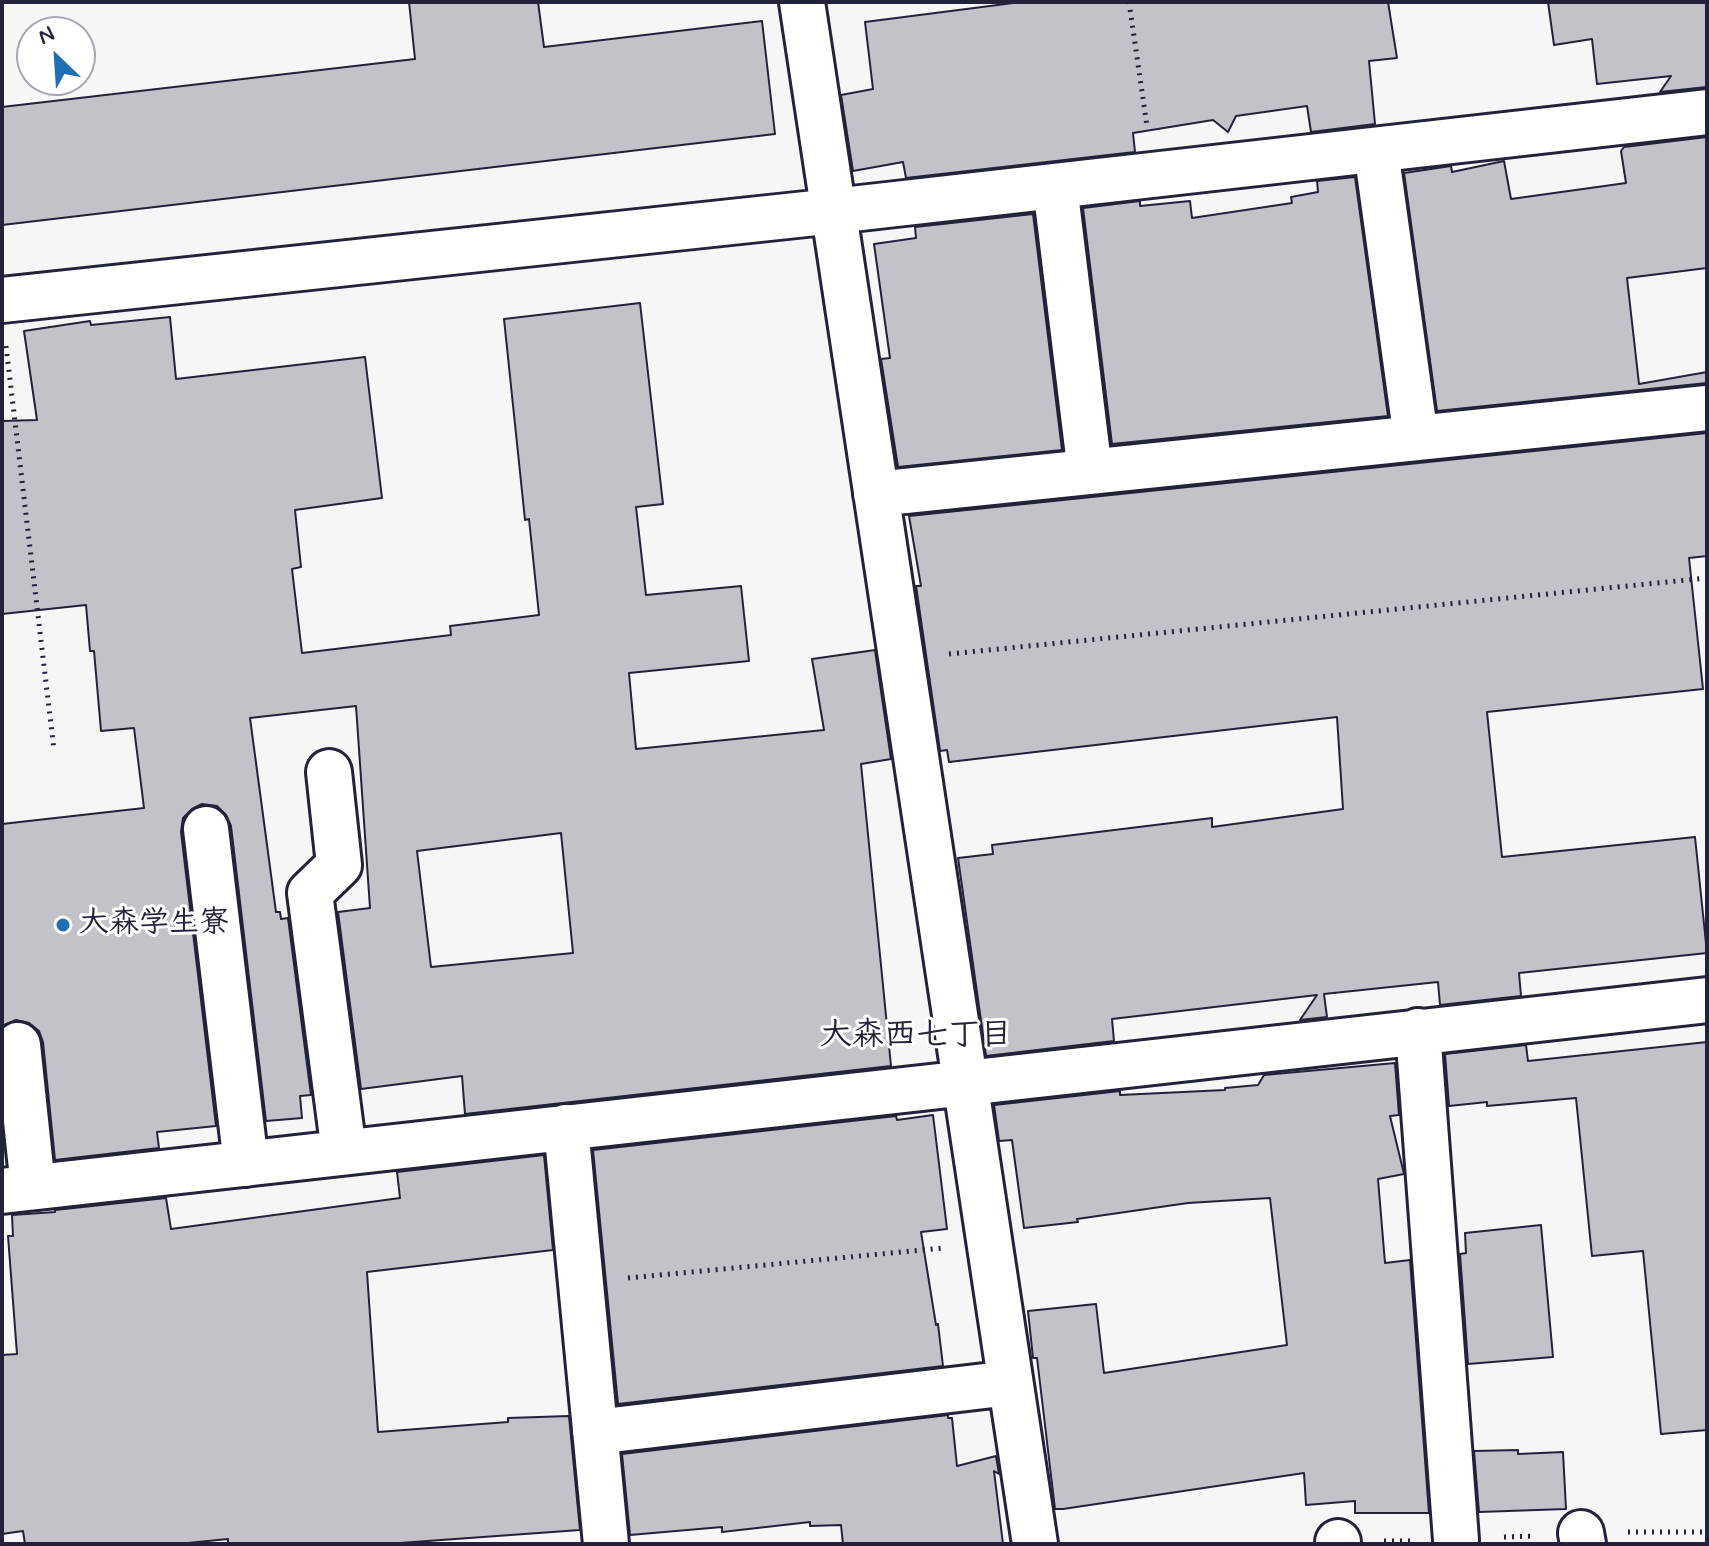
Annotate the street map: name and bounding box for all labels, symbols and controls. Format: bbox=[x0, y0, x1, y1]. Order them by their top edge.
north arrow bbox=[16, 16, 96, 96]
text: N bbox=[34, 20, 59, 52]
place label: 大森学生寮 bbox=[79, 907, 229, 943]
marker: 大森学生寮 bbox=[54, 916, 72, 934]
district label: 大森西七丁目 bbox=[820, 1018, 1012, 1056]

